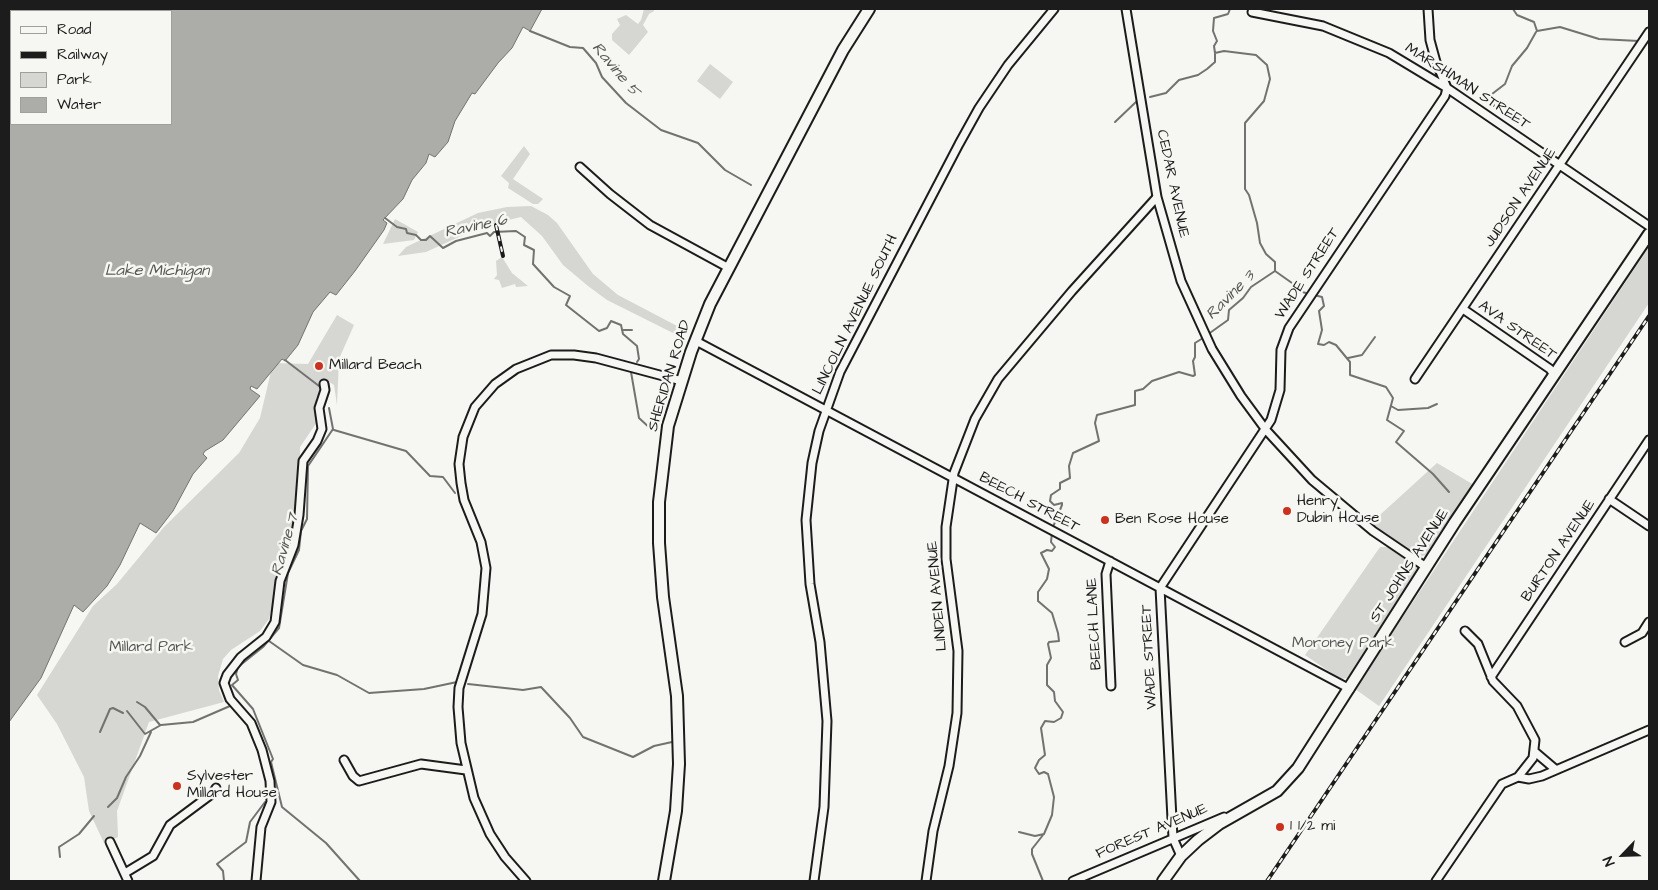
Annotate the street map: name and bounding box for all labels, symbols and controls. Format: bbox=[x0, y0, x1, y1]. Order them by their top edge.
legend bbox=[10, 10, 172, 125]
text: Road bbox=[57, 19, 91, 40]
water label: Ravine 5 bbox=[587, 39, 643, 101]
street label: MARSHMAN STREET bbox=[1401, 40, 1533, 134]
text: Railway bbox=[57, 44, 108, 65]
text: Park bbox=[57, 69, 92, 90]
text: Water bbox=[57, 94, 101, 115]
street label: CEDAR AVENUE bbox=[1152, 128, 1192, 240]
street label: JUDSON AVENUE bbox=[1481, 145, 1561, 251]
water label: Ravine 6 bbox=[443, 211, 509, 243]
street label: WADE STREET bbox=[1272, 225, 1344, 323]
street label: LINCOLN AVENUE SOUTH bbox=[809, 232, 903, 398]
water label: Lake Michigan bbox=[105, 262, 209, 282]
water label: Ravine 3 bbox=[1202, 267, 1260, 325]
street label: AVA STREET bbox=[1474, 297, 1560, 365]
street label: SHERIDAN ROAD bbox=[645, 318, 695, 434]
place label: Millard Beach bbox=[329, 357, 421, 375]
marker: Millard Beach bbox=[313, 360, 325, 372]
street label: BEECH STREET bbox=[976, 469, 1082, 537]
place label: Henry Dubin House bbox=[1297, 493, 1379, 528]
street label: BURTON AVENUE bbox=[1518, 497, 1600, 605]
marker: Henry Dubin House bbox=[1281, 505, 1293, 517]
street label: ST JOHNS AVENUE bbox=[1367, 506, 1453, 626]
place label: Ben Rose House bbox=[1115, 511, 1229, 529]
water label: Ravine 7 bbox=[268, 512, 304, 578]
marker: Ben Rose House bbox=[1099, 514, 1111, 526]
street label: LINDEN AVENUE bbox=[924, 540, 952, 652]
street label: BEECH LANE bbox=[1084, 577, 1106, 671]
street label: WADE STREET bbox=[1138, 604, 1162, 710]
park label: Moroney Park bbox=[1292, 635, 1394, 653]
park label: Millard Park bbox=[109, 639, 193, 657]
place label: Sylvester Millard House bbox=[187, 768, 277, 803]
marker: Sylvester Millard House bbox=[171, 780, 183, 792]
street label: FOREST AVENUE bbox=[1093, 800, 1211, 864]
place label: 1 1/2 mi bbox=[1290, 818, 1335, 836]
marker: 1 1/2 mi bbox=[1274, 821, 1286, 833]
north arrow bbox=[1598, 830, 1648, 880]
text: N bbox=[1598, 853, 1620, 869]

